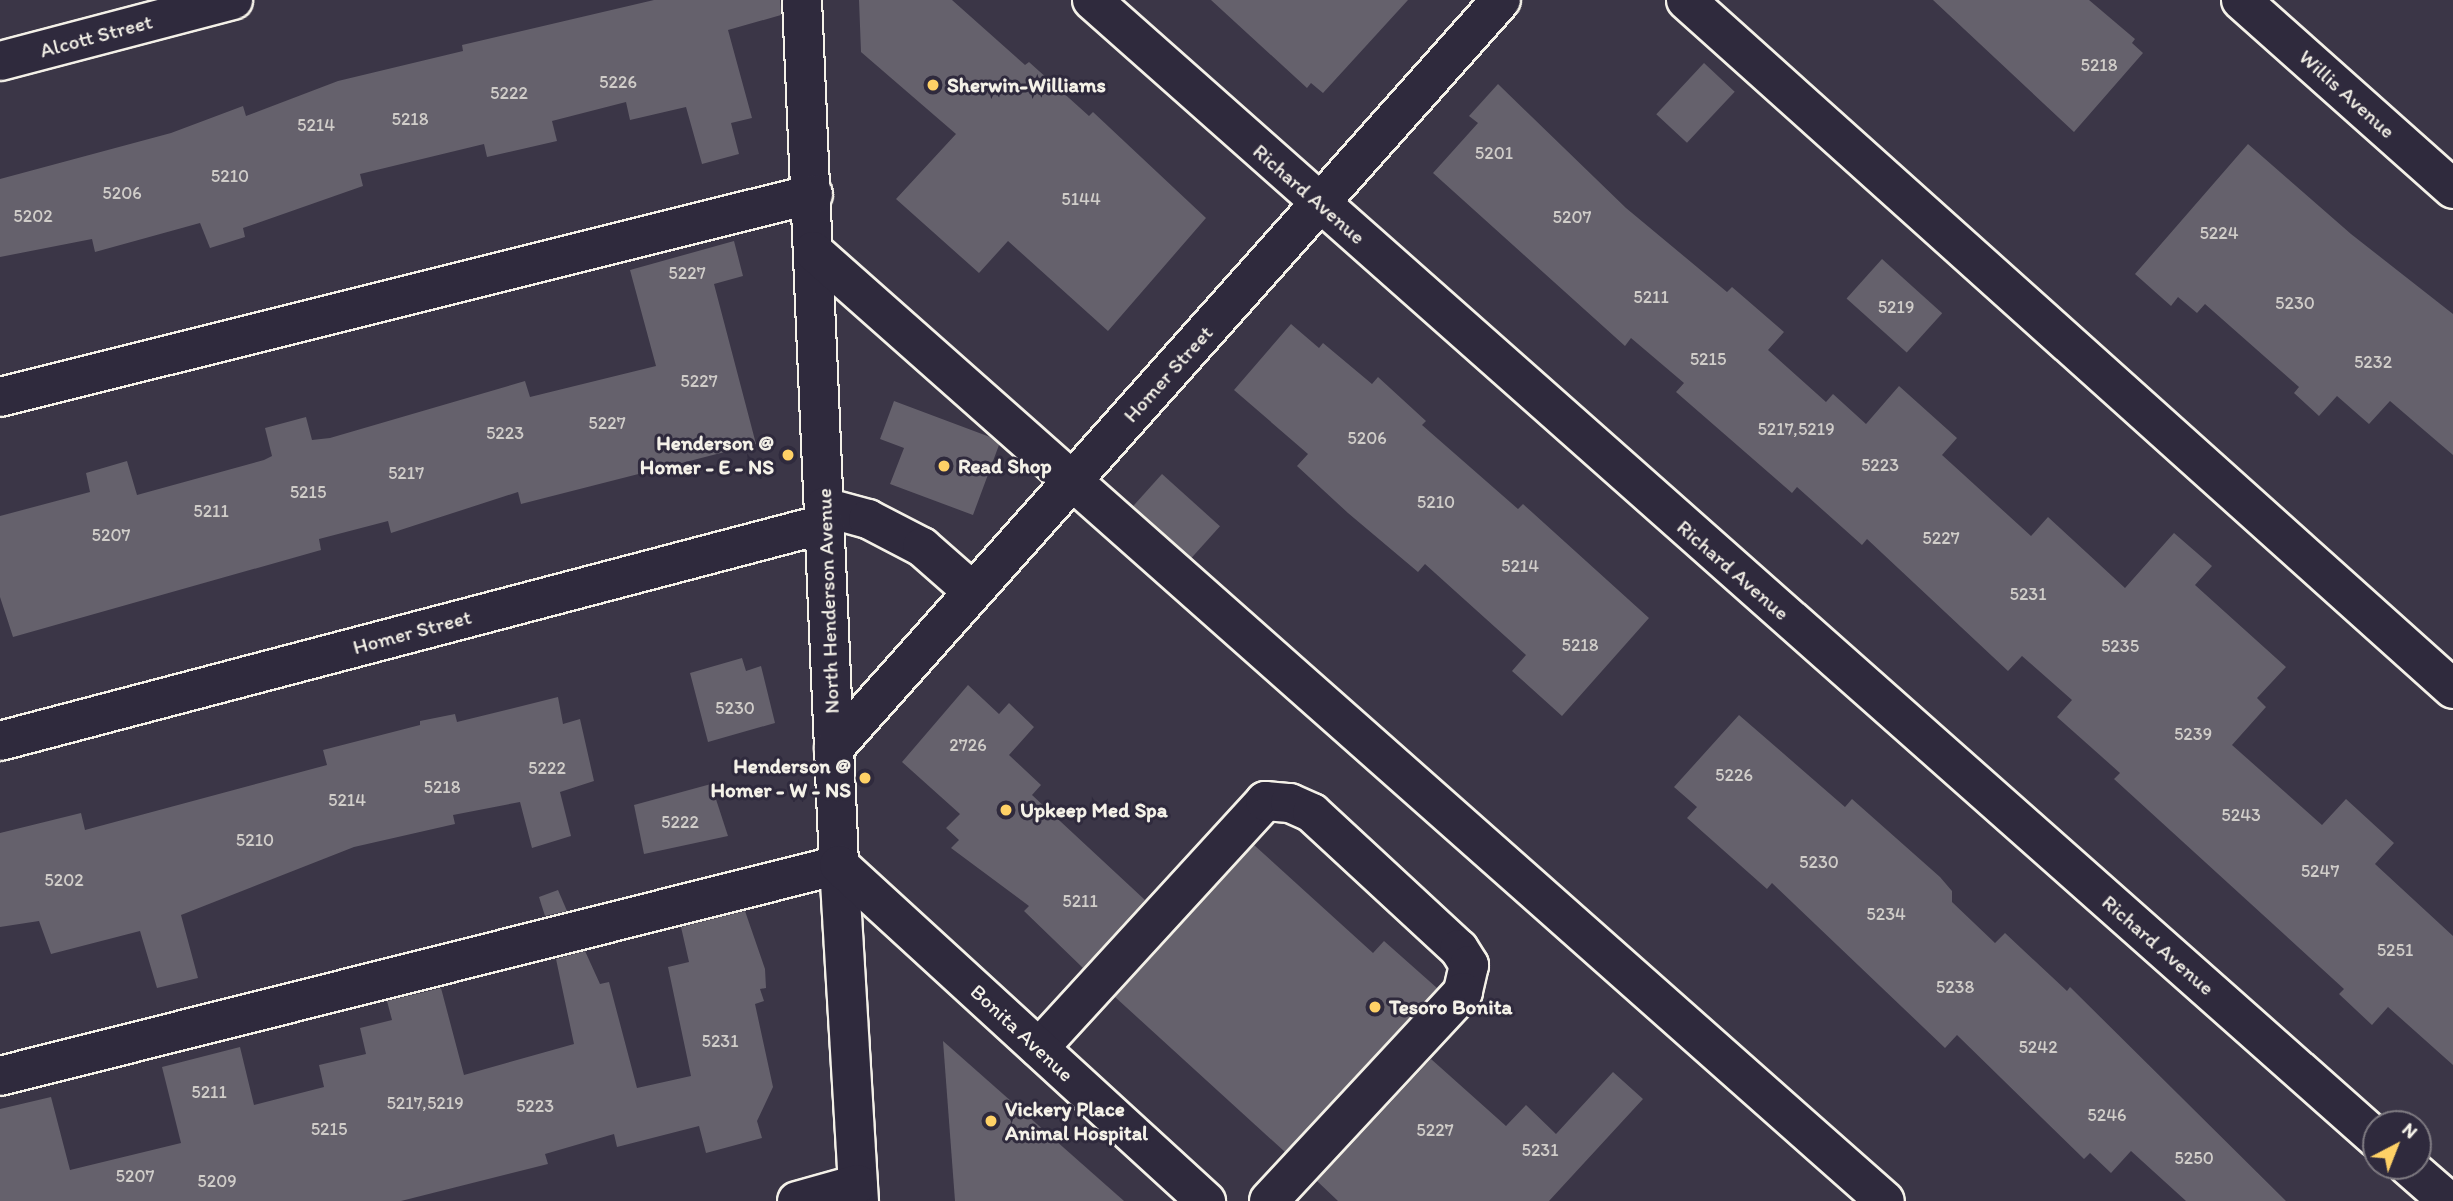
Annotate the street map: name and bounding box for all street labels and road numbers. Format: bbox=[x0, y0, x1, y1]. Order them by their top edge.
street label: Alcott Street bbox=[37, 9, 155, 63]
street label: Willis Avenue bbox=[2294, 44, 2400, 144]
street label: Richard Avenue bbox=[1248, 139, 1370, 249]
street label: Homer Street bbox=[1118, 321, 1218, 427]
street label: North Henderson Avenue bbox=[811, 488, 845, 714]
street label: Richard Avenue bbox=[1672, 515, 1794, 625]
street label: Homer Street bbox=[350, 604, 474, 660]
street label: Richard Avenue bbox=[2097, 890, 2219, 1000]
street label: Bonita Avenue bbox=[966, 979, 1078, 1087]

